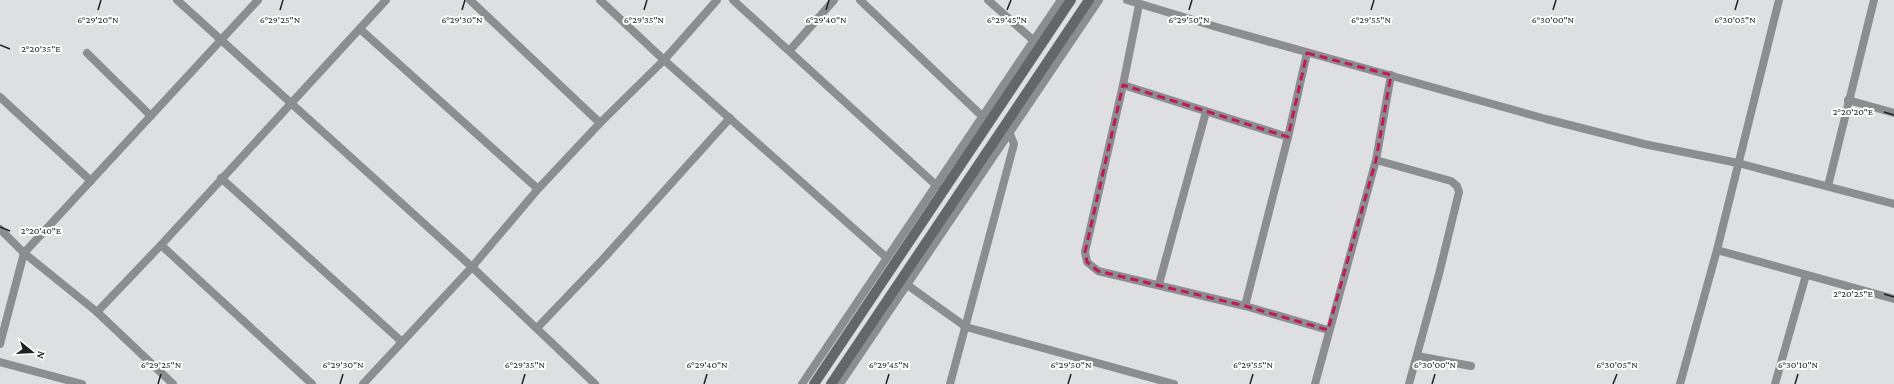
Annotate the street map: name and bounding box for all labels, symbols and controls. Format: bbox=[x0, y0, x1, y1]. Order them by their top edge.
text: 6°29'20"N bbox=[77, 14, 119, 25]
text: 6°29'25"N bbox=[260, 14, 301, 25]
text: 6°29'30"N bbox=[441, 14, 483, 25]
text: 6°29'35"N bbox=[624, 14, 665, 25]
text: 6°29'40"N bbox=[805, 14, 847, 25]
text: 6°29'45"N bbox=[987, 14, 1028, 25]
text: 6°29'50"N bbox=[1169, 14, 1210, 25]
text: 6°29'55"N bbox=[1351, 14, 1391, 25]
text: 6°30'00"N bbox=[1532, 14, 1575, 25]
text: 6°30'05"N bbox=[1714, 14, 1756, 25]
text: 2°20'35"E bbox=[21, 43, 61, 54]
text: 2°20'20"E bbox=[1833, 106, 1874, 117]
text: 2°20'40"E bbox=[21, 225, 62, 236]
text: 2°20'25"E bbox=[1833, 288, 1873, 299]
north arrow bbox=[12, 332, 52, 372]
text: N bbox=[34, 350, 48, 361]
text: 6°29'25"N bbox=[141, 359, 182, 370]
text: 6°29'30"N bbox=[322, 359, 364, 370]
text: 6°29'35"N bbox=[505, 359, 546, 370]
text: 6°29'40"N bbox=[686, 359, 728, 370]
text: 6°29'45"N bbox=[869, 359, 910, 370]
text: 6°29'50"N bbox=[1051, 359, 1092, 370]
text: 6°29'55"N bbox=[1233, 359, 1273, 370]
text: 6°30'00"N bbox=[1414, 359, 1457, 370]
text: 6°30'05"N bbox=[1596, 359, 1638, 370]
text: 6°30'10"N bbox=[1778, 359, 1819, 370]

